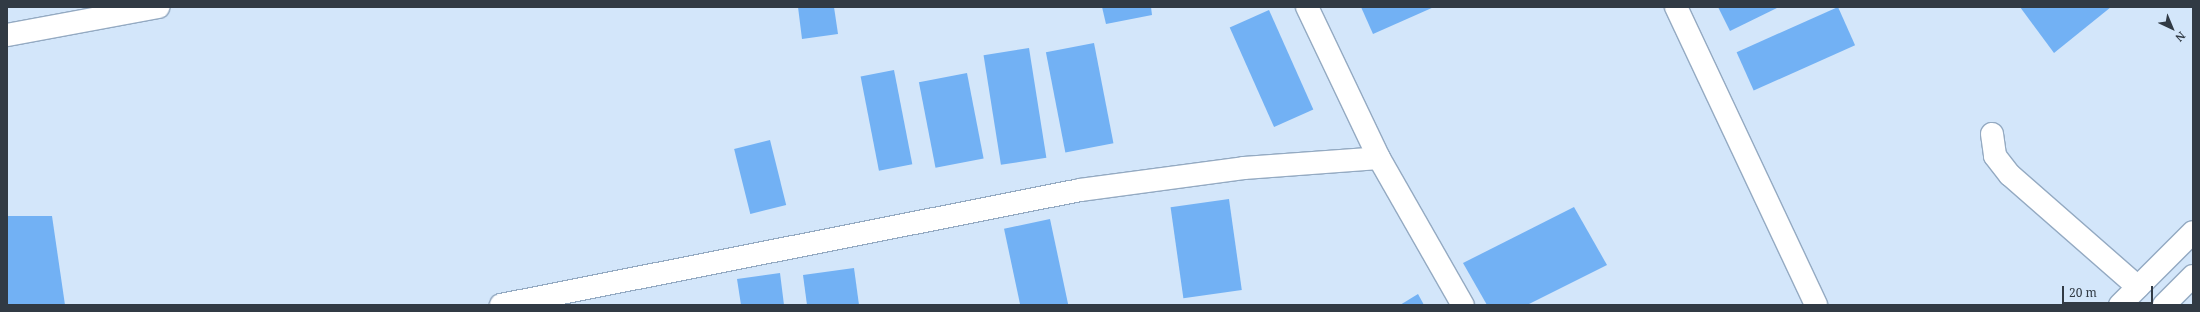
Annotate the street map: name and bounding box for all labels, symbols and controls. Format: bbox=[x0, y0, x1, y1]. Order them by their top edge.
north arrow bbox=[2152, 8, 2192, 48]
text: N bbox=[2172, 29, 2189, 45]
scale bar bbox=[2064, 278, 2155, 304]
text: 20 m bbox=[2069, 284, 2097, 301]

